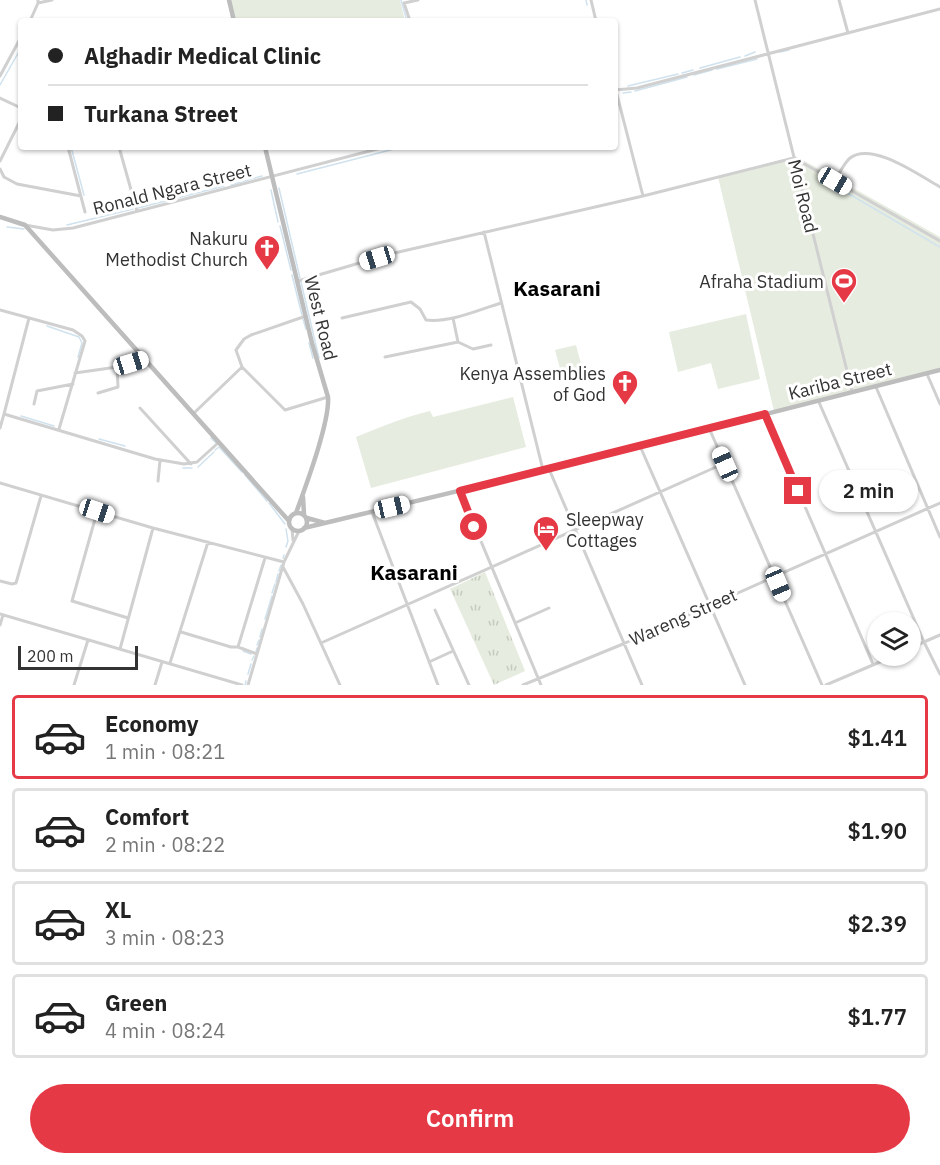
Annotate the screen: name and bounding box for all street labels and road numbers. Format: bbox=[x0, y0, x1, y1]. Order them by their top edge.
street label: Moi Road bbox=[783, 157, 823, 235]
street label: Ronald Ngara Street bbox=[90, 158, 254, 220]
street label: West Road bbox=[299, 273, 343, 363]
street label: Kariba Street bbox=[786, 357, 894, 405]
street label: Wareng Street bbox=[626, 583, 740, 651]

